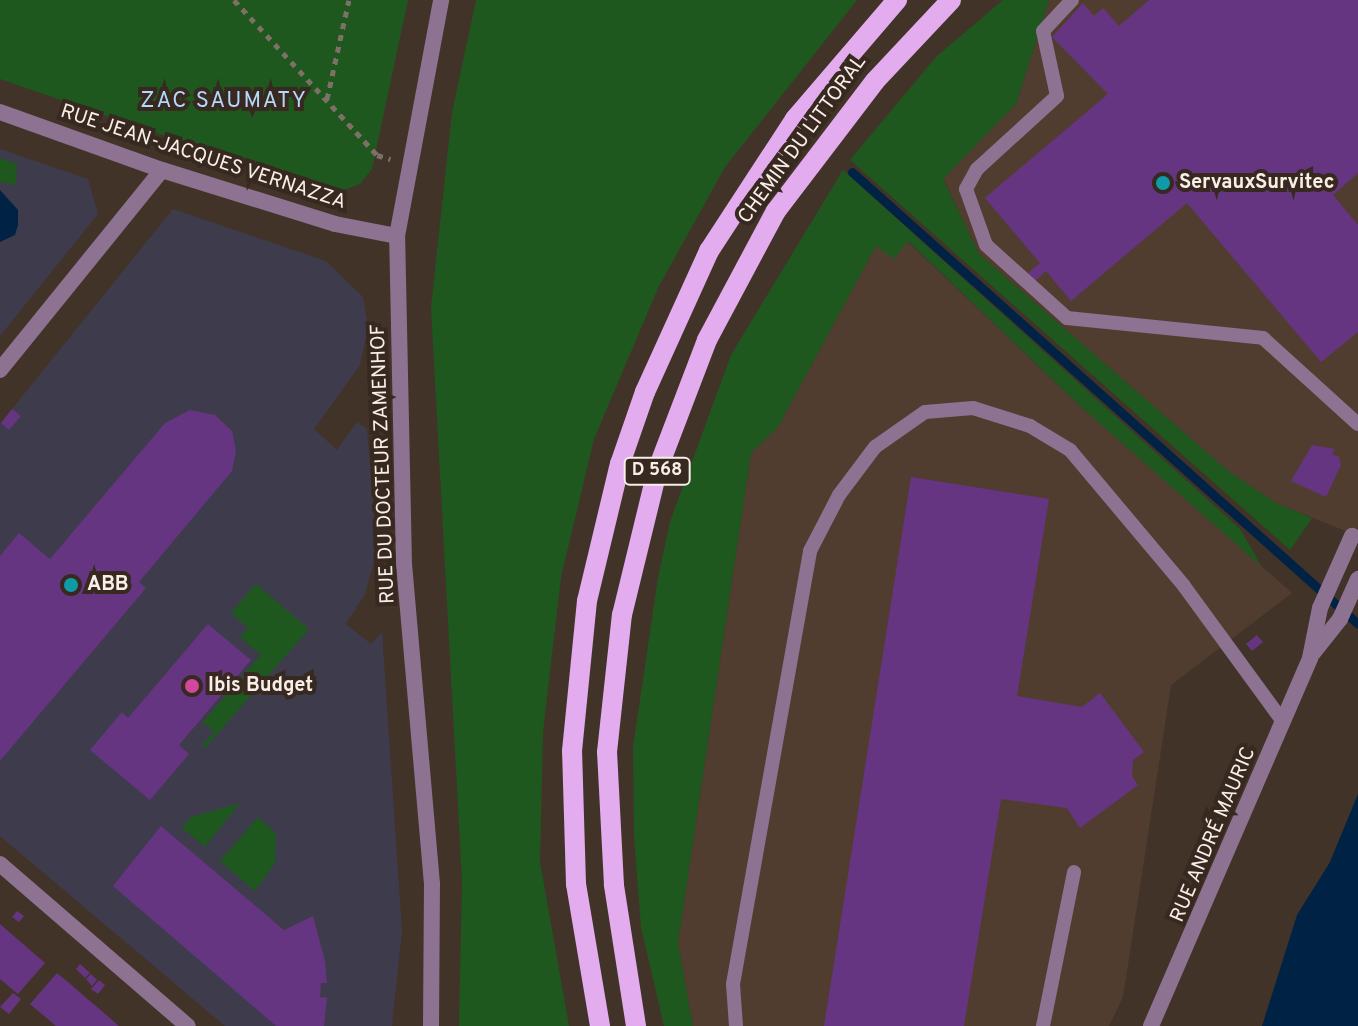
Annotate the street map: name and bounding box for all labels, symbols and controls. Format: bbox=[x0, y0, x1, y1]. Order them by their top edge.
street label: CHEMIN DU LITTORAL bbox=[734, 51, 872, 229]
district label: ZAC SAUMATY bbox=[140, 89, 308, 115]
street label: RUE JEAN-JACQUES VERNAZZA bbox=[57, 100, 349, 216]
place label: ServauxSurvitec bbox=[1179, 171, 1335, 195]
marker: ServauxSurvitec bbox=[1154, 174, 1172, 192]
street label: RUE DU DOCTEUR ZAMENHOF bbox=[367, 324, 401, 604]
road number: D 568 bbox=[623, 457, 691, 485]
place label: ABB bbox=[87, 573, 129, 597]
marker: ABB bbox=[62, 576, 80, 594]
place label: Ibis Budget bbox=[208, 674, 313, 698]
marker: Ibis Budget bbox=[183, 677, 201, 695]
street label: RUE ANDRÉ MAURIC bbox=[1166, 744, 1262, 926]

